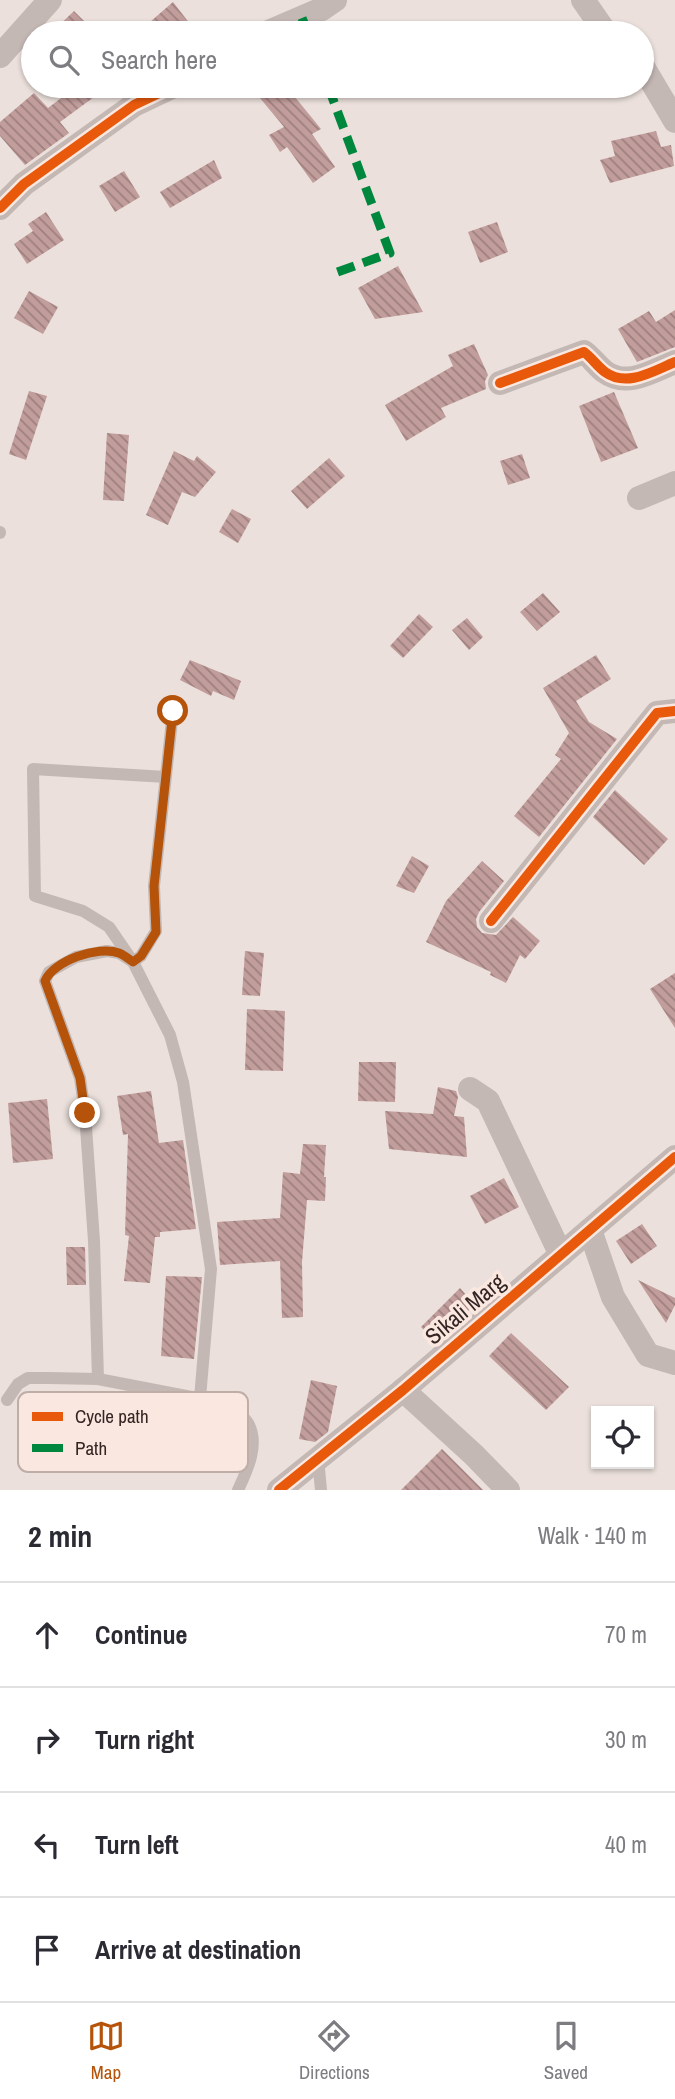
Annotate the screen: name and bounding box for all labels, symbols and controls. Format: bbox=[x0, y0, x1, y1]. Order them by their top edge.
search box bbox=[21, 21, 654, 98]
icon: search bbox=[45, 41, 83, 79]
text: Search here bbox=[101, 42, 217, 77]
route start bbox=[157, 695, 188, 726]
route end bbox=[69, 1097, 100, 1128]
street label: Sikali Marg bbox=[418, 1266, 512, 1351]
legend bbox=[18, 1392, 248, 1472]
text: Cycle path bbox=[75, 1403, 149, 1429]
map controls bbox=[591, 1406, 654, 1469]
button: locate bbox=[591, 1406, 654, 1469]
text: Path bbox=[75, 1435, 107, 1461]
text: 2 min bbox=[28, 1516, 92, 1556]
text: Walk · 140 m bbox=[538, 1520, 647, 1551]
icon: ahead bbox=[28, 1616, 66, 1654]
text: Continue bbox=[95, 1617, 187, 1652]
text: 70 m bbox=[605, 1619, 647, 1650]
icon: right bbox=[28, 1721, 66, 1759]
text: Turn right bbox=[95, 1722, 194, 1757]
text: 30 m bbox=[605, 1724, 647, 1755]
icon: left bbox=[28, 1826, 66, 1864]
text: Turn left bbox=[95, 1827, 179, 1862]
text: 40 m bbox=[605, 1829, 647, 1860]
icon: arrive bbox=[28, 1931, 66, 1969]
text: Arrive at destination bbox=[95, 1932, 301, 1967]
tab: Map bbox=[87, 2017, 125, 2085]
tab: Directions bbox=[299, 2017, 370, 2085]
tab: Saved bbox=[544, 2017, 588, 2085]

